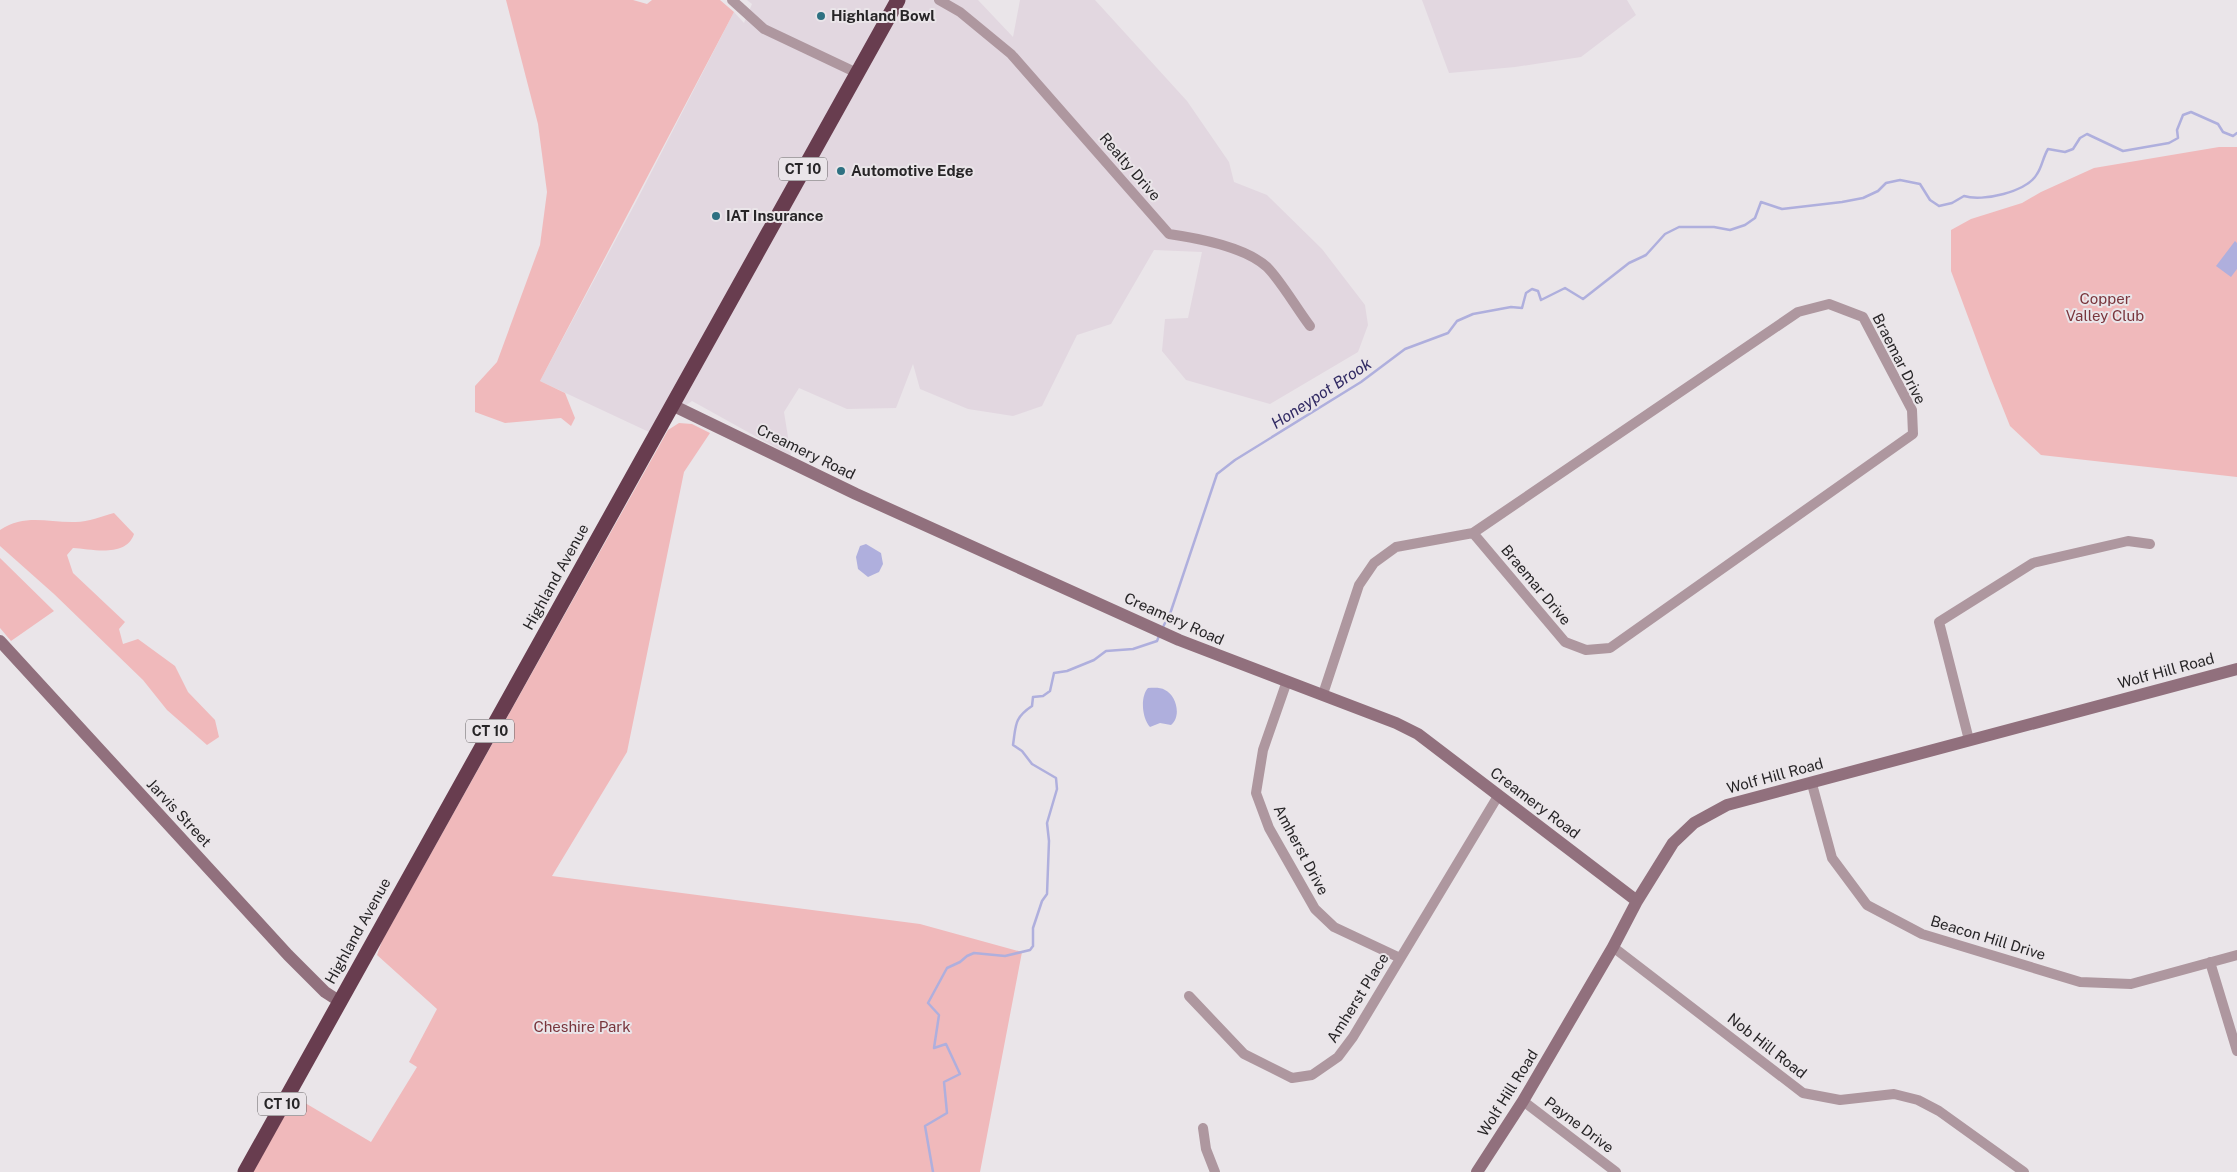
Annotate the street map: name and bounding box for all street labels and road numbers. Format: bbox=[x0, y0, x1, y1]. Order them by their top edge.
street label: Realty Drive bbox=[1096, 129, 1164, 204]
road number: CT 10 bbox=[779, 157, 827, 180]
street label: Braemar Drive bbox=[1869, 311, 1930, 407]
street label: Creamery Road bbox=[754, 420, 858, 483]
street label: Highland Avenue bbox=[519, 521, 592, 633]
street label: Braemar Drive bbox=[1498, 541, 1575, 628]
street label: Creamery Road bbox=[1122, 589, 1227, 648]
street label: Wolf Hill Road bbox=[2116, 649, 2216, 692]
road number: CT 10 bbox=[466, 719, 514, 742]
street label: Wolf Hill Road bbox=[1725, 754, 1825, 797]
street label: Creamery Road bbox=[1487, 763, 1583, 842]
street label: Jarvis Street bbox=[144, 775, 215, 850]
street label: Amherst Drive bbox=[1271, 802, 1332, 898]
street label: Highland Avenue bbox=[321, 875, 394, 987]
street label: Beacon Hill Drive bbox=[1929, 912, 2048, 963]
street label: Amherst Place bbox=[1323, 950, 1392, 1046]
street label: Nob Hill Road bbox=[1724, 1010, 1810, 1082]
street label: Wolf Hill Road bbox=[1474, 1046, 1541, 1139]
road number: CT 10 bbox=[258, 1092, 306, 1116]
street label: Payne Drive bbox=[1541, 1093, 1617, 1156]

